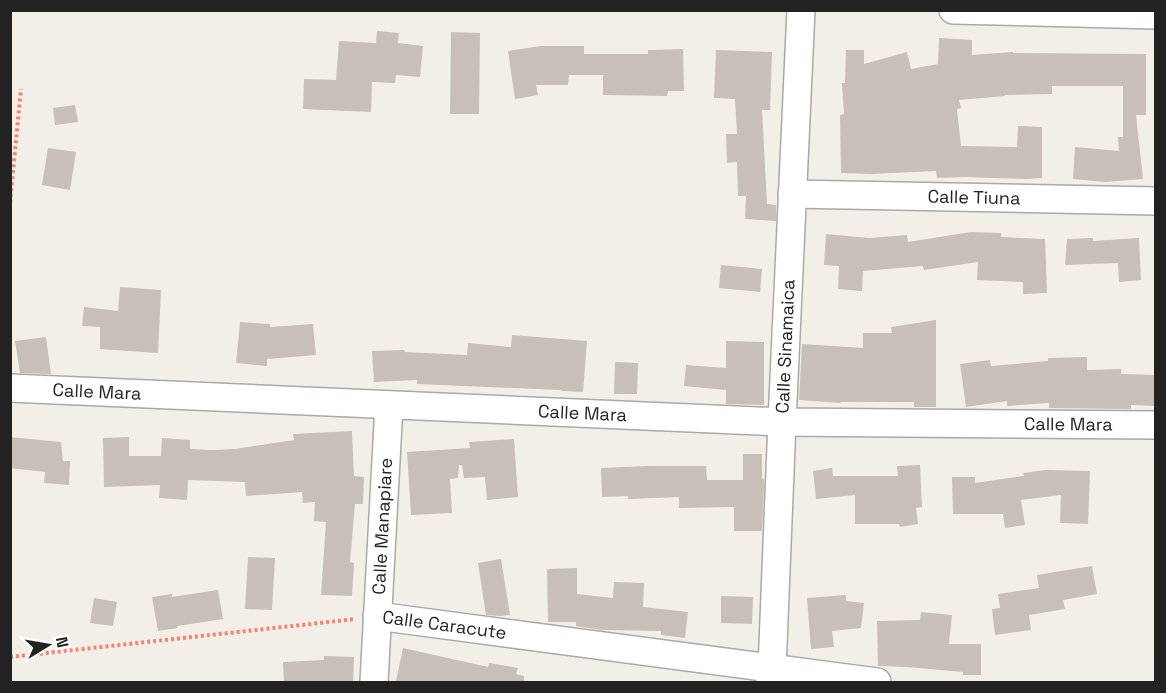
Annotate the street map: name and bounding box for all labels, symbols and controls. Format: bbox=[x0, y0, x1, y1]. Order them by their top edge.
street label: Calle Tiuna bbox=[927, 185, 1021, 209]
street label: Calle Sinamaica bbox=[770, 279, 800, 414]
street label: Calle Mara bbox=[52, 378, 142, 405]
street label: Calle Mara bbox=[538, 399, 627, 426]
street label: Calle Mara bbox=[1024, 412, 1113, 436]
street label: Calle Manapiare bbox=[367, 457, 397, 595]
street label: Calle Caracute bbox=[381, 605, 508, 644]
north arrow bbox=[18, 615, 78, 675]
text: N bbox=[51, 635, 74, 650]

